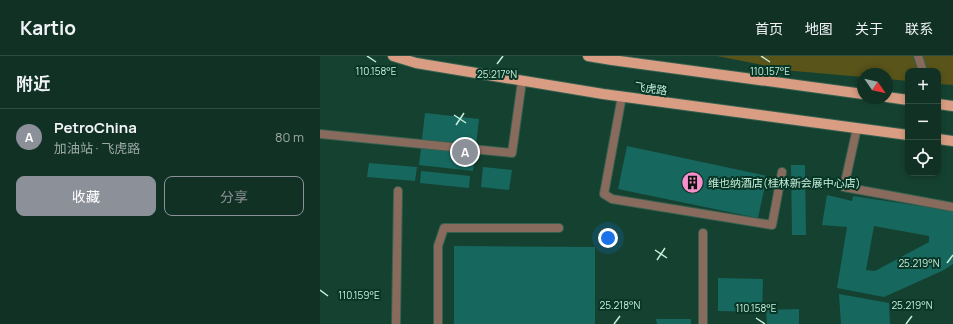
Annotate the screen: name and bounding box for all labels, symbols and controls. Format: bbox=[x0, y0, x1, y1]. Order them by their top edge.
text: Kartio bbox=[20, 15, 76, 41]
text: 首页 bbox=[755, 19, 783, 38]
text: 地图 bbox=[805, 19, 833, 38]
text: 关于 bbox=[855, 19, 883, 38]
text: 联系 bbox=[905, 19, 933, 38]
text: 110.158°E bbox=[356, 64, 397, 78]
text: 110.157°E bbox=[750, 64, 790, 78]
text: 25.217°N bbox=[477, 67, 517, 81]
north arrow bbox=[857, 68, 893, 104]
map controls bbox=[905, 68, 941, 176]
button: + bbox=[905, 68, 941, 104]
text: 附近 bbox=[16, 72, 50, 95]
street label: 飞虎路 bbox=[634, 78, 668, 98]
button: − bbox=[905, 104, 941, 140]
text: PetroChina bbox=[54, 117, 137, 138]
text: A bbox=[25, 128, 33, 146]
text: 80 m bbox=[275, 128, 304, 146]
pin: A bbox=[452, 137, 478, 167]
text: 加油站 · 飞虎路 bbox=[54, 139, 140, 157]
button: locate bbox=[905, 140, 941, 176]
building icon: 维也纳酒店(桂林新会展中心店) bbox=[679, 169, 705, 195]
place label: 维也纳酒店(桂林新会展中心店) bbox=[708, 175, 860, 190]
button: 收藏 bbox=[16, 176, 156, 216]
button: 分享 bbox=[164, 176, 304, 216]
your location bbox=[598, 228, 618, 248]
text: 25.219°N bbox=[898, 256, 940, 270]
text: 110.159°E bbox=[338, 288, 380, 302]
text: 25.218°N bbox=[600, 298, 641, 312]
text: 25.219°N bbox=[891, 298, 933, 312]
text: 110.158°E bbox=[736, 301, 777, 315]

